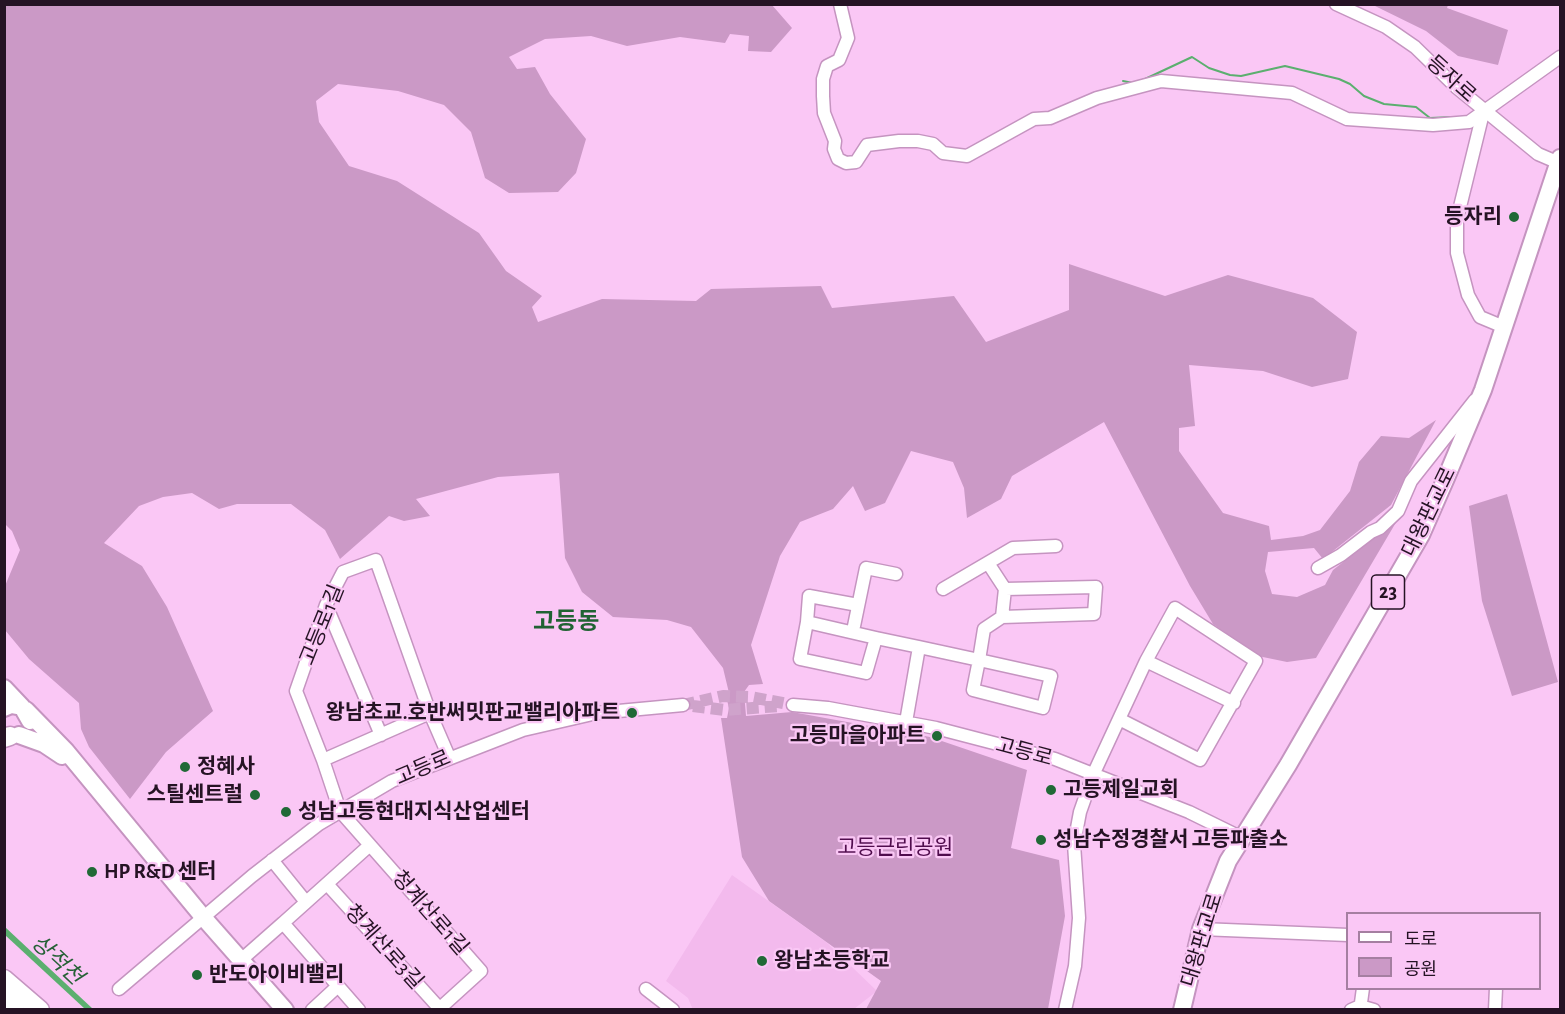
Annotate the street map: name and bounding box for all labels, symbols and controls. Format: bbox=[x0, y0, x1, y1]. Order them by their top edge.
street label: 등자로 bbox=[1421, 50, 1481, 108]
place label: 등자리 bbox=[1444, 204, 1502, 230]
marker: 등자리 bbox=[1507, 210, 1521, 224]
street label: 대왕판교로 bbox=[1397, 463, 1461, 561]
road number: 23 bbox=[1372, 575, 1404, 609]
street label: 고등로1길 bbox=[294, 581, 350, 669]
district label: 고등동 bbox=[533, 608, 599, 636]
place label: 왕남초교.호반써밋판교밸리아파트 bbox=[325, 700, 620, 726]
marker: 왕남초교.호반써밋판교밸리아파트 bbox=[625, 706, 639, 720]
place label: 고등마을아파트 bbox=[790, 723, 925, 749]
marker: 고등마을아파트 bbox=[930, 729, 944, 743]
street label: 고등로 bbox=[993, 732, 1055, 772]
street label: 고등로 bbox=[391, 745, 455, 791]
place label: 정혜사 bbox=[197, 754, 255, 780]
marker: 정혜사 bbox=[178, 760, 192, 774]
place label: 고등제일교회 bbox=[1063, 777, 1179, 803]
place label: 스틸센트럴 bbox=[146, 782, 243, 808]
marker: 고등제일교회 bbox=[1044, 783, 1058, 797]
marker: 스틸센트럴 bbox=[248, 788, 262, 802]
place label: 성남고등현대지식산업센터 bbox=[298, 799, 530, 825]
marker: 성남고등현대지식산업센터 bbox=[279, 805, 293, 819]
place label: 성남수정경찰서 고등파출소 bbox=[1053, 827, 1288, 853]
marker: 성남수정경찰서 고등파출소 bbox=[1034, 833, 1048, 847]
park label: 고등근린공원 bbox=[837, 835, 953, 861]
place label: HP R&D 센터 bbox=[104, 859, 216, 885]
marker: HP R&D 센터 bbox=[85, 865, 99, 879]
street label: 청계산로1길 bbox=[386, 866, 474, 960]
street label: 대왕판교로 bbox=[1176, 890, 1228, 990]
street label: 청계산로3길 bbox=[339, 899, 429, 995]
legend bbox=[1346, 912, 1541, 990]
water label: 상적천 bbox=[26, 930, 88, 990]
text: 도로 bbox=[1404, 931, 1437, 949]
place label: 왕남초등학교 bbox=[774, 948, 890, 974]
marker: 왕남초등학교 bbox=[755, 954, 769, 968]
text: 공원 bbox=[1404, 961, 1437, 979]
place label: 반도아이비밸리 bbox=[209, 962, 344, 988]
marker: 반도아이비밸리 bbox=[190, 968, 204, 982]

